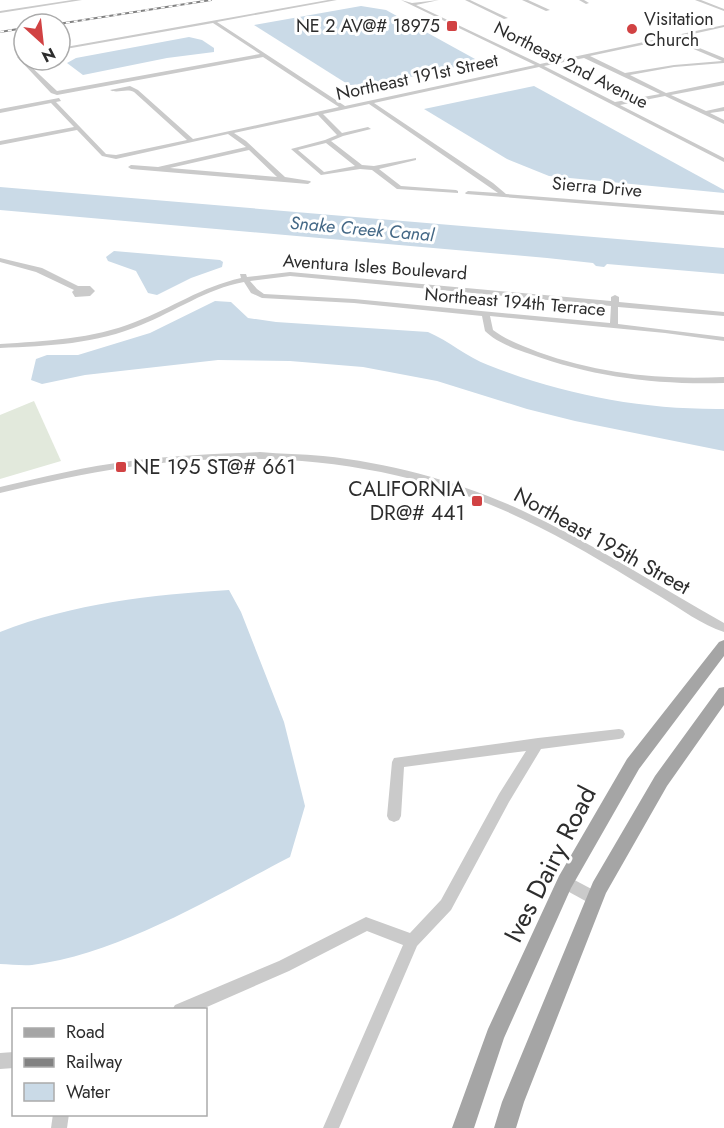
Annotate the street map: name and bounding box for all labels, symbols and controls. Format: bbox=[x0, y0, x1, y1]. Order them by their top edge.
place label: Visitation Church bbox=[644, 6, 714, 53]
north arrow bbox=[12, 12, 72, 72]
place label: NE 2 AV@# 18975 bbox=[296, 13, 440, 39]
street label: Northeast 2nd Avenue bbox=[489, 15, 653, 115]
marker: NE 2 AV@# 18975 bbox=[445, 19, 459, 33]
marker: Visitation Church bbox=[625, 22, 639, 36]
text: N bbox=[38, 42, 59, 68]
street label: Northeast 191st Street bbox=[334, 47, 501, 107]
street label: Sierra Drive bbox=[551, 170, 643, 204]
water label: Snake Creek Canal bbox=[289, 210, 436, 248]
street label: Aventura Isles Boulevard bbox=[282, 248, 468, 286]
street label: Northeast 194th Terrace bbox=[423, 281, 607, 323]
place label: NE 195 ST@# 661 bbox=[133, 452, 296, 482]
marker: NE 195 ST@# 661 bbox=[114, 460, 128, 474]
place label: CALIFORNIA DR@# 441 bbox=[348, 474, 465, 528]
street label: Northeast 195th Street bbox=[508, 480, 696, 602]
marker: CALIFORNIA DR@# 441 bbox=[470, 494, 484, 508]
street label: Ives Dairy Road bbox=[494, 779, 606, 949]
legend bbox=[12, 1008, 207, 1116]
text: Road bbox=[66, 1019, 105, 1045]
text: Railway bbox=[66, 1049, 122, 1075]
text: Water bbox=[66, 1079, 111, 1105]

